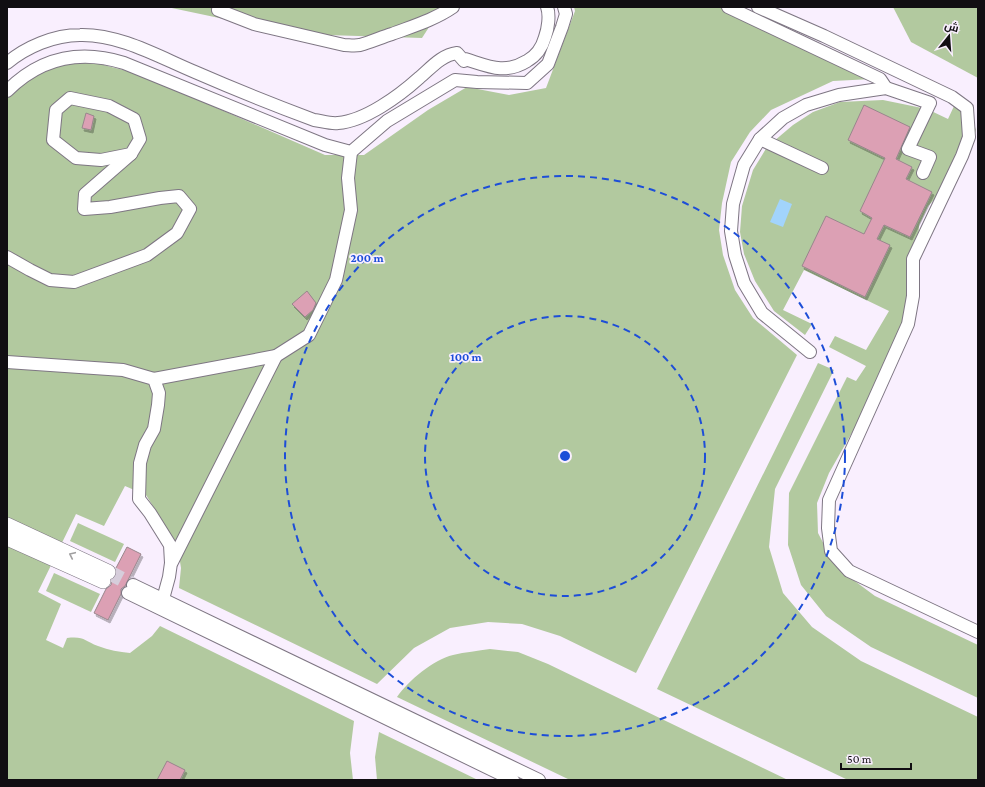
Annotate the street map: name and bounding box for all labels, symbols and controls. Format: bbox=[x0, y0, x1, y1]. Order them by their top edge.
north arrow bbox=[929, 16, 969, 56]
text: ش bbox=[943, 19, 960, 35]
text: 200 m bbox=[350, 251, 384, 265]
text: 100 m bbox=[450, 350, 483, 364]
centre of rings bbox=[558, 449, 572, 463]
one-way arrow bbox=[69, 552, 77, 560]
scale bar bbox=[841, 745, 911, 771]
text: 50 m bbox=[847, 752, 872, 766]

